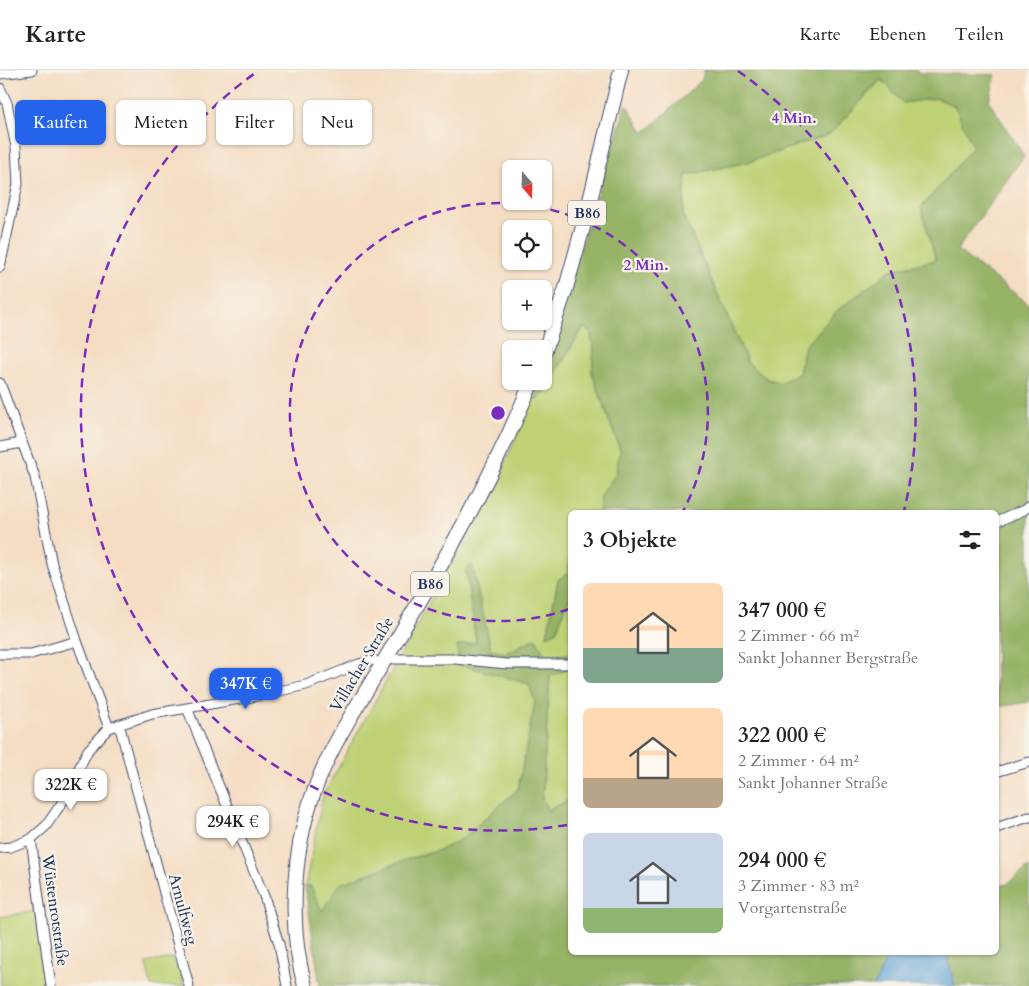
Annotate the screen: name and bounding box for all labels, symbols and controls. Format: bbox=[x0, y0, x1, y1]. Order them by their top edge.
text: Karte bbox=[25, 18, 86, 51]
text: Karte bbox=[799, 22, 841, 47]
text: Ebenen bbox=[869, 22, 927, 47]
text: Teilen bbox=[955, 22, 1004, 47]
chip: Kaufen bbox=[15, 100, 106, 145]
chip: Mieten bbox=[116, 100, 206, 145]
chip: Filter bbox=[216, 100, 293, 145]
chip: Neu bbox=[303, 100, 372, 145]
text: 4 Min. bbox=[771, 108, 817, 128]
north arrow bbox=[502, 160, 552, 210]
map controls bbox=[502, 160, 552, 390]
road number: B86 bbox=[568, 200, 606, 226]
button: locate bbox=[502, 220, 552, 270]
text: 2 Min. bbox=[623, 255, 669, 275]
button: + bbox=[502, 280, 552, 330]
button: − bbox=[502, 340, 552, 390]
centre of rings bbox=[489, 404, 507, 422]
text: 3 Objekte bbox=[583, 526, 677, 555]
icon: filters bbox=[956, 526, 984, 554]
road number: B86 bbox=[411, 572, 449, 596]
text: 347 000 € bbox=[738, 596, 826, 625]
icon: home bbox=[623, 603, 683, 663]
street label: Villacher Straße bbox=[325, 613, 399, 716]
text: 2 Zimmer · 66 m² bbox=[738, 625, 859, 647]
text: Sankt Johanner Bergstraße bbox=[738, 647, 918, 669]
pin: 347K € bbox=[205, 668, 287, 710]
text: 347K € bbox=[220, 673, 272, 695]
text: 322 000 € bbox=[738, 721, 826, 750]
icon: home bbox=[623, 728, 683, 788]
text: 2 Zimmer · 64 m² bbox=[738, 750, 859, 772]
pin: 322K € bbox=[30, 768, 112, 811]
text: Sankt Johanner Straße bbox=[738, 772, 888, 794]
text: 322K € bbox=[45, 774, 97, 796]
pin: 294K € bbox=[192, 806, 274, 848]
text: 294K € bbox=[207, 811, 259, 833]
text: 294 000 € bbox=[738, 846, 826, 875]
street label: Wüstenrotstraße bbox=[36, 852, 74, 967]
icon: home bbox=[623, 853, 683, 913]
street label: Arnulfweg bbox=[163, 871, 203, 947]
text: 3 Zimmer · 83 m² bbox=[738, 875, 859, 897]
text: Vorgartenstraße bbox=[738, 897, 847, 919]

